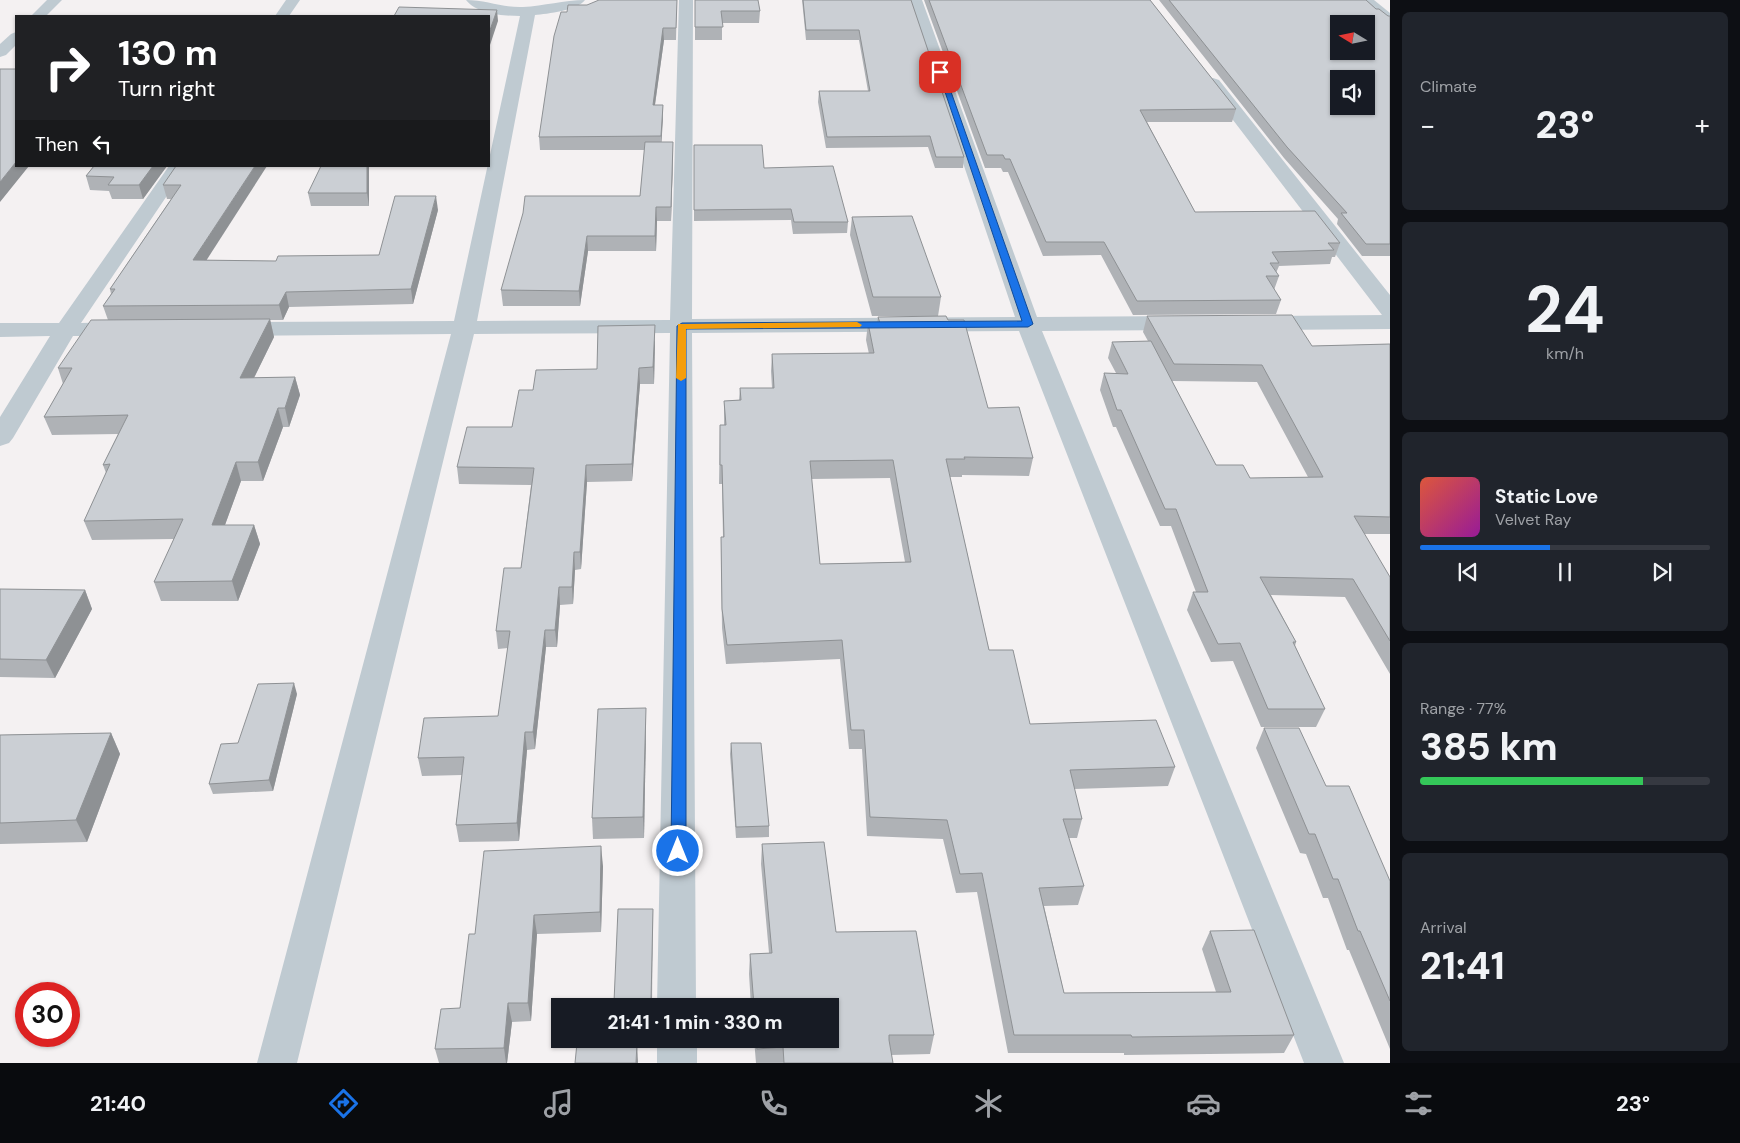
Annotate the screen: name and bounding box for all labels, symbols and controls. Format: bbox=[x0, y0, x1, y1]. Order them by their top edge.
north arrow bbox=[1330, 15, 1375, 60]
map controls bbox=[1330, 15, 1375, 115]
text: 130 m bbox=[118, 30, 218, 76]
icon: right bbox=[35, 35, 100, 100]
pin bbox=[919, 51, 961, 93]
icon: arrive bbox=[926, 58, 954, 86]
button: sound bbox=[1330, 70, 1375, 115]
text: Turn right bbox=[118, 74, 215, 103]
text: Climate bbox=[1420, 76, 1477, 97]
text: 23° bbox=[1536, 100, 1594, 150]
text: − bbox=[1420, 107, 1435, 144]
text: + bbox=[1695, 107, 1710, 144]
icon: left bbox=[88, 130, 116, 158]
text: Then bbox=[35, 132, 78, 157]
text: 24 bbox=[1525, 268, 1605, 352]
text: km/h bbox=[1546, 343, 1584, 364]
text: Static Love bbox=[1495, 484, 1598, 509]
text: Velvet Ray bbox=[1495, 509, 1571, 530]
icon: previous bbox=[1454, 558, 1482, 586]
icon: pause bbox=[1551, 558, 1579, 586]
icon: next bbox=[1648, 558, 1676, 586]
text: Range · 77% bbox=[1420, 698, 1506, 719]
text: 385 km bbox=[1420, 722, 1558, 772]
position arrow bbox=[651, 824, 703, 876]
text: Arrival bbox=[1420, 917, 1467, 938]
text: 21:41 bbox=[1420, 941, 1505, 991]
speed limit sign: 30 bbox=[15, 982, 80, 1047]
text: 21:41 · 1 min · 330 m bbox=[607, 1010, 783, 1035]
icon: directions bbox=[326, 1086, 361, 1121]
icon: music bbox=[541, 1086, 576, 1121]
icon: phone bbox=[756, 1086, 791, 1121]
icon: climate bbox=[971, 1086, 1006, 1121]
icon: car bbox=[1186, 1086, 1221, 1121]
icon: filters bbox=[1401, 1086, 1436, 1121]
text: 21:40 bbox=[90, 1089, 146, 1118]
text: 23° bbox=[1616, 1089, 1650, 1118]

